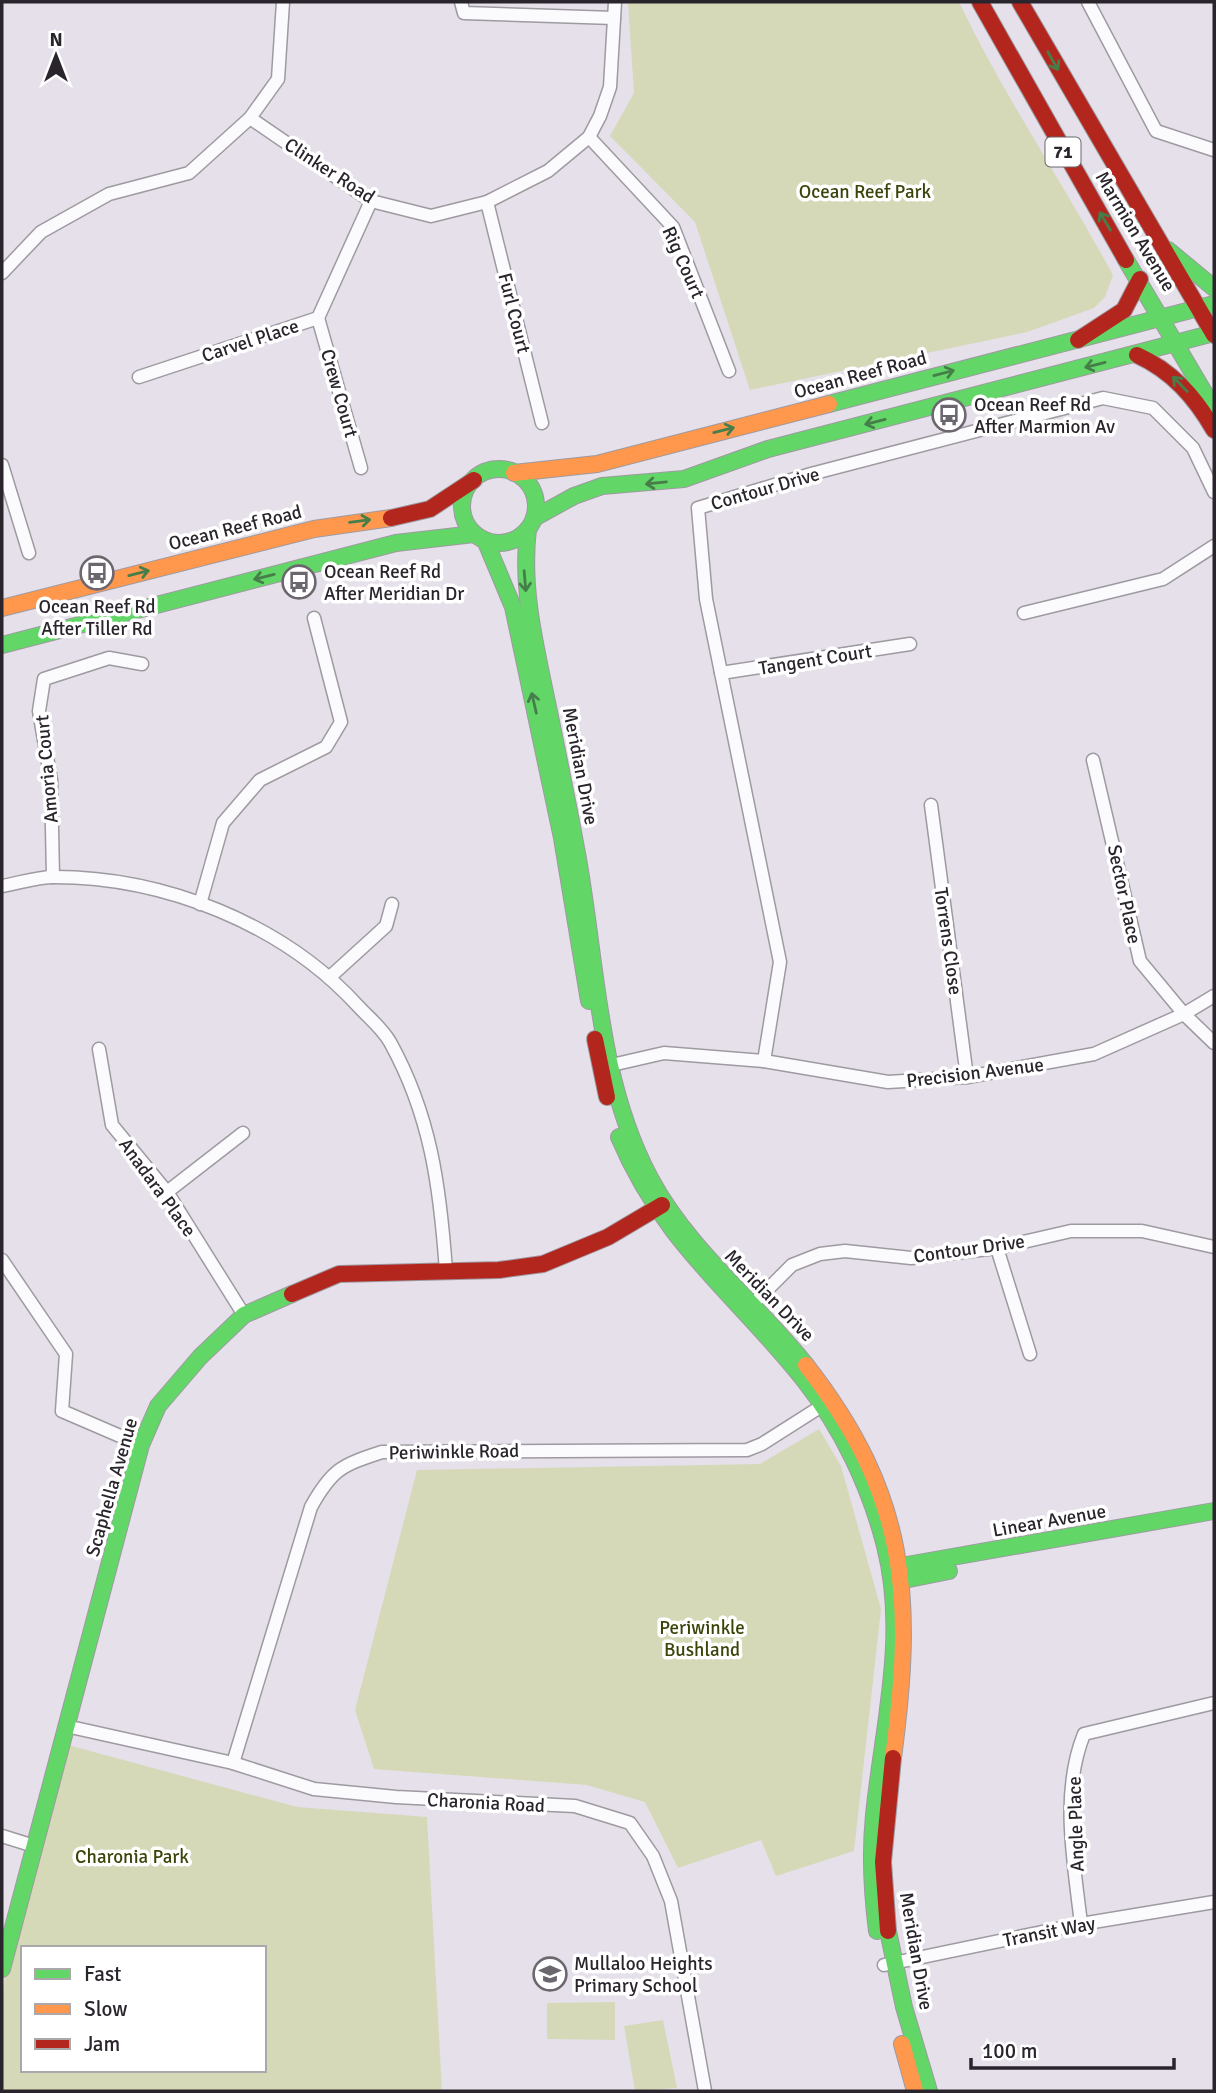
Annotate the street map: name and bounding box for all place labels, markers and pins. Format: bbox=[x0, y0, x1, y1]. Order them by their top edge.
place label: Ocean Reef Rd After Marmion Av bbox=[974, 393, 1115, 439]
bus stop icon: Ocean Reef Rd After Marmion Av bbox=[930, 396, 968, 434]
bus stop icon: Ocean Reef Rd After Tiller Rd bbox=[78, 554, 116, 592]
place label: Ocean Reef Rd After Meridian Dr bbox=[324, 560, 464, 606]
bus stop icon: Ocean Reef Rd After Meridian Dr bbox=[280, 563, 318, 601]
place label: Ocean Reef Rd After Tiller Rd bbox=[39, 595, 155, 641]
place label: Mullaloo Heights Primary School bbox=[574, 1952, 713, 1998]
school or university icon: Mullaloo Heights Primary School bbox=[531, 1955, 569, 1993]

